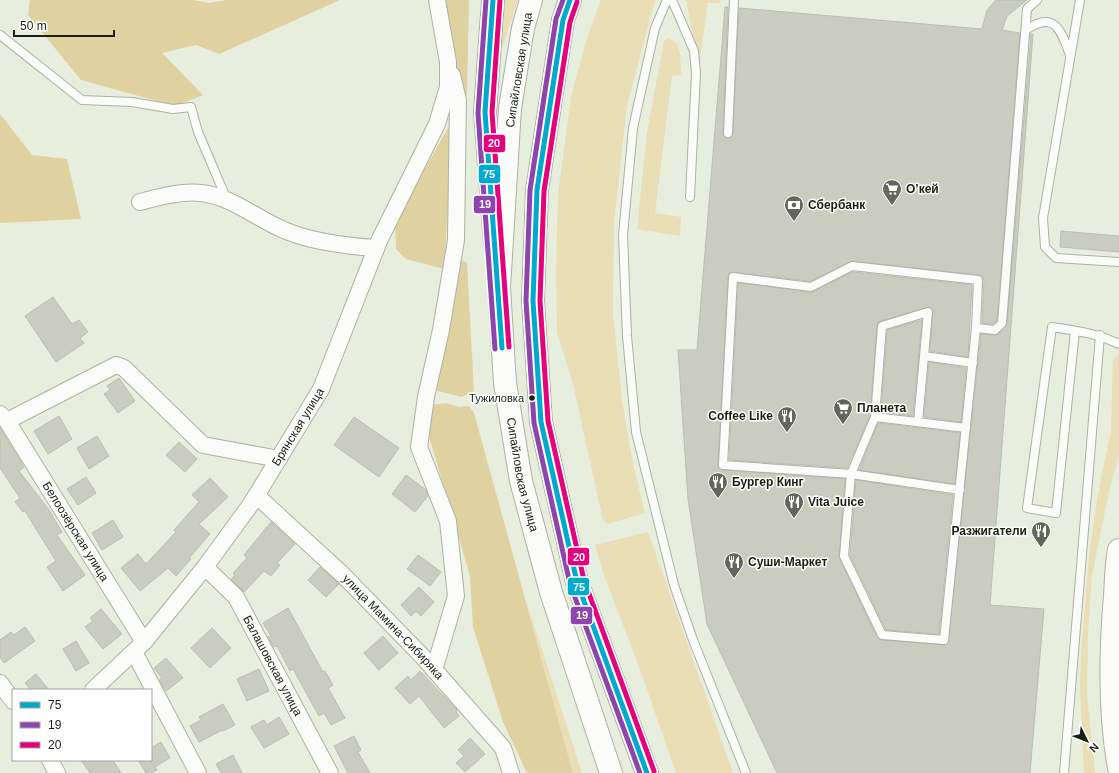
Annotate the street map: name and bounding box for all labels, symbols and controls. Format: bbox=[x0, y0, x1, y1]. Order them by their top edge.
street label: Сипайловская улица bbox=[503, 11, 535, 129]
scale bar bbox=[14, 12, 114, 38]
text: 50 m bbox=[20, 19, 47, 33]
line badge: 20 bbox=[483, 134, 506, 153]
text: 20 bbox=[488, 137, 500, 149]
line badge: 75 bbox=[478, 164, 501, 184]
text: 75 bbox=[483, 168, 495, 180]
supermarket icon: О’кей bbox=[881, 178, 903, 206]
place label: О’кей bbox=[906, 182, 939, 196]
bank icon: Сбербанк bbox=[783, 194, 805, 222]
line badge: 19 bbox=[473, 195, 496, 214]
text: 19 bbox=[479, 198, 491, 210]
place label: Сбербанк bbox=[808, 198, 866, 212]
street label: Брянская улица bbox=[269, 385, 327, 468]
place label: Тужиловка bbox=[469, 392, 525, 404]
marker: Тужиловка bbox=[527, 393, 537, 403]
supermarket icon: Планета bbox=[832, 397, 854, 425]
place label: Планета bbox=[857, 401, 907, 415]
restaurant icon: Coffee Like bbox=[776, 405, 798, 433]
place label: Coffee Like bbox=[708, 409, 773, 423]
street label: Сипайловская улица bbox=[504, 417, 541, 534]
restaurant icon: Бургер Кинг bbox=[707, 471, 729, 499]
place label: Бургер Кинг bbox=[732, 475, 804, 489]
street label: Белоозёрская улица bbox=[39, 479, 112, 584]
restaurant icon: Vita Juice bbox=[783, 491, 805, 519]
place label: Vita Juice bbox=[808, 495, 864, 509]
restaurant icon: Разжигатели bbox=[1030, 520, 1052, 548]
place label: Разжигатели bbox=[951, 524, 1027, 538]
line badge: 20 bbox=[567, 547, 590, 566]
text: 20 bbox=[573, 551, 585, 563]
restaurant icon: Суши-Маркет bbox=[723, 551, 745, 579]
place label: Суши-Маркет bbox=[748, 555, 827, 569]
street label: улица Мамина-Сибиряка bbox=[340, 572, 447, 683]
line badge: 75 bbox=[567, 577, 590, 596]
text: 75 bbox=[573, 581, 585, 593]
line badge: 19 bbox=[570, 606, 593, 625]
text: 19 bbox=[576, 609, 588, 621]
street label: Балашовская улица bbox=[240, 613, 305, 719]
legend bbox=[12, 689, 152, 761]
text: 75 bbox=[48, 698, 62, 712]
text: 19 bbox=[48, 718, 62, 732]
north arrow bbox=[1067, 721, 1107, 761]
text: 20 bbox=[48, 738, 62, 752]
text: N bbox=[1087, 741, 1101, 755]

